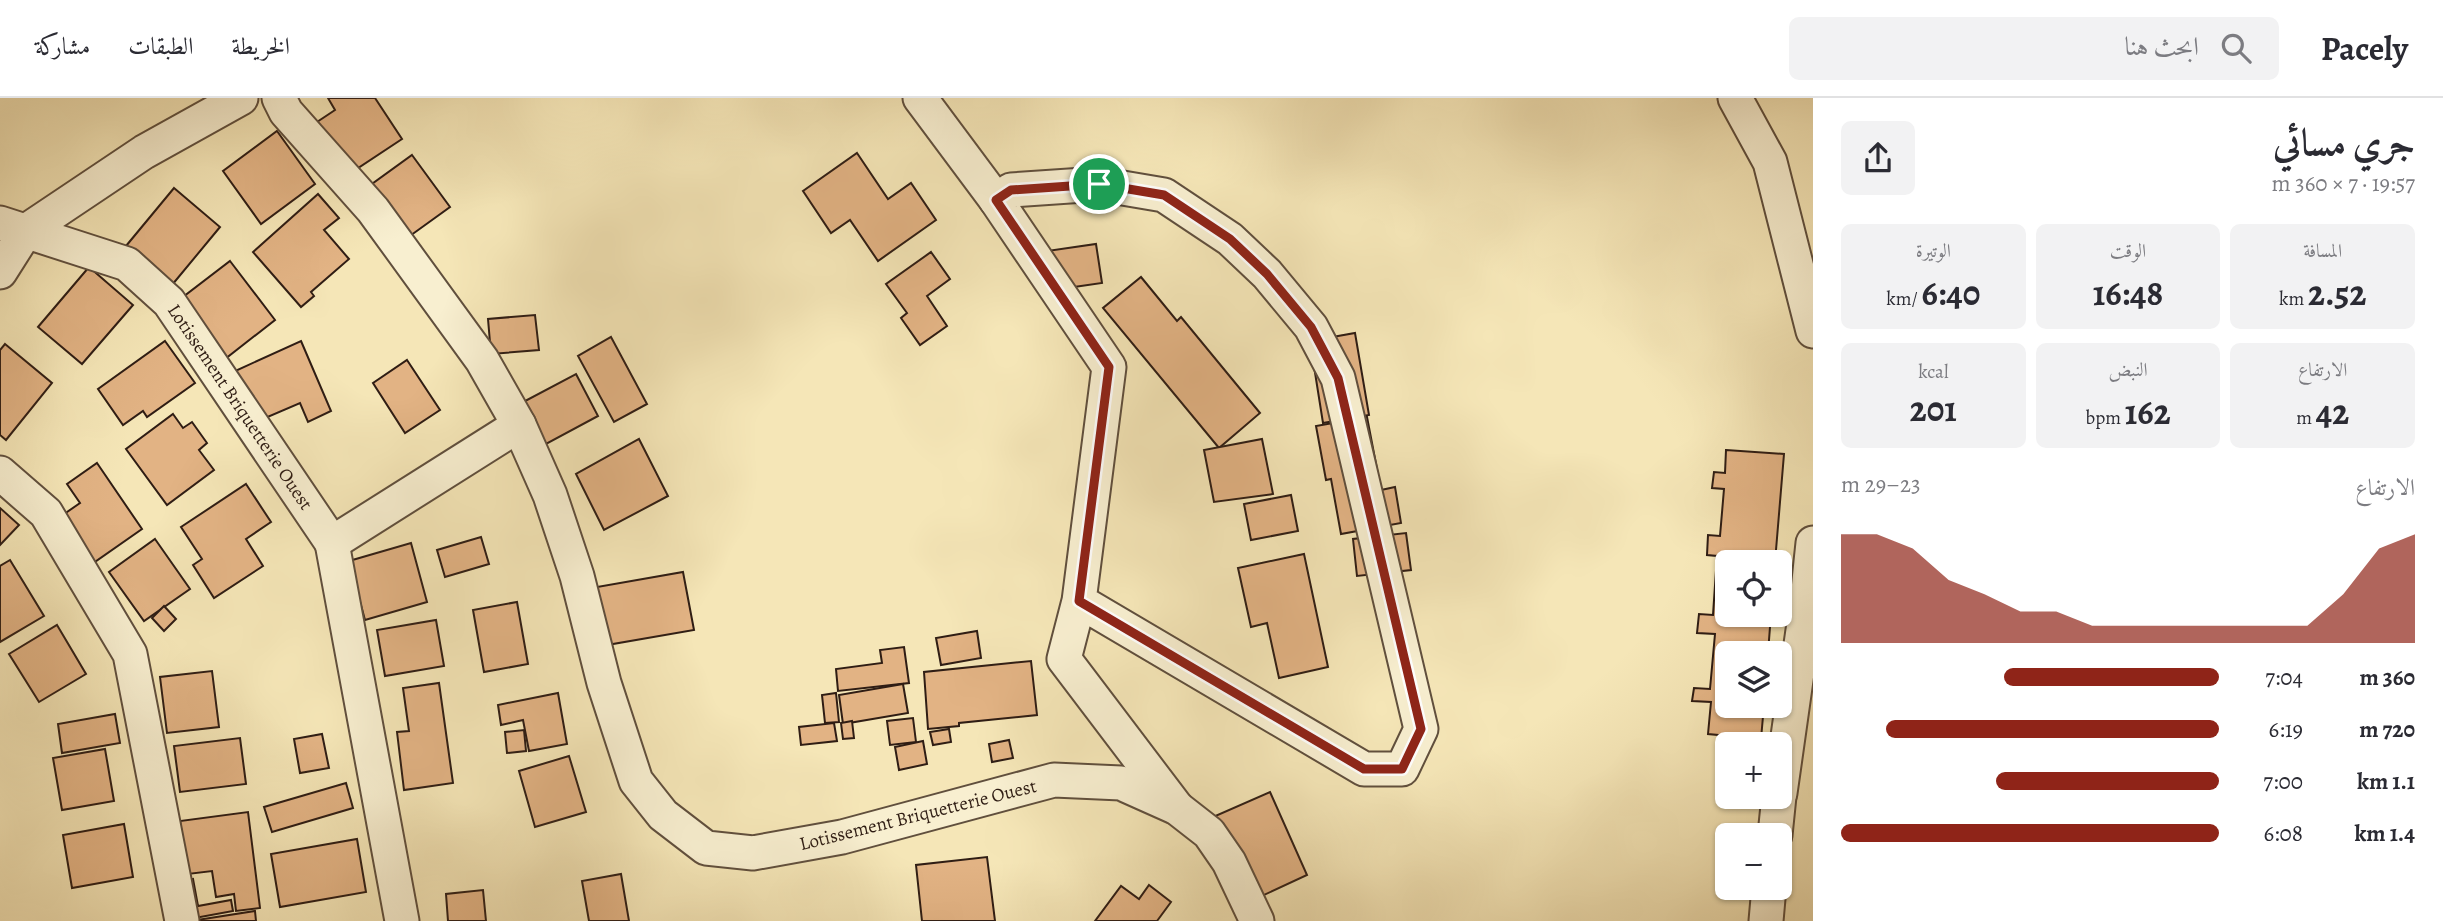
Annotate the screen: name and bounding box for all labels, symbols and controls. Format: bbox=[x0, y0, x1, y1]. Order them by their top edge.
search box bbox=[1789, 17, 2279, 80]
text: Pacely bbox=[2321, 26, 2408, 71]
text: ابحث هنا bbox=[2124, 29, 2199, 64]
icon: search bbox=[2217, 29, 2255, 67]
text: مشاركة bbox=[35, 30, 90, 62]
text: الطبقات bbox=[128, 30, 194, 62]
text: الخريطة bbox=[232, 30, 290, 62]
text: جري مسائي bbox=[2273, 116, 2415, 168]
button: share bbox=[1841, 121, 1915, 195]
pin bbox=[1069, 154, 1129, 214]
icon: arrive bbox=[1080, 165, 1118, 203]
text: 19:57 · 7 × 360 m bbox=[2271, 168, 2415, 199]
text: الوتيرة bbox=[1916, 238, 1951, 264]
text: الوقت bbox=[2110, 238, 2146, 264]
text: المسافة bbox=[2303, 238, 2342, 264]
text: 6:40 bbox=[1922, 269, 1980, 317]
text: 16:48 bbox=[2093, 269, 2163, 317]
text: 2.52 bbox=[2308, 269, 2366, 317]
text: /km bbox=[1886, 286, 1922, 312]
text: km bbox=[2279, 286, 2308, 312]
street label: Lotissement Briquetterie Ouest bbox=[161, 299, 319, 515]
text: النبض bbox=[2108, 357, 2148, 383]
text: الارتفاع bbox=[2298, 357, 2347, 383]
text: kcal bbox=[1918, 359, 1949, 385]
text: 201 bbox=[1910, 385, 1957, 433]
text: 162 bbox=[2125, 388, 2171, 436]
text: 42 bbox=[2316, 388, 2349, 436]
text: bpm bbox=[2085, 405, 2125, 431]
text: m bbox=[2296, 405, 2316, 431]
text: 23–29 m bbox=[1841, 469, 1921, 500]
text: الارتفاع bbox=[2355, 472, 2415, 503]
map controls bbox=[1715, 550, 1792, 900]
button: locate bbox=[1715, 550, 1792, 627]
button: layers bbox=[1715, 641, 1792, 718]
text: 7:04 bbox=[2265, 662, 2303, 693]
text: 360 m bbox=[2360, 662, 2415, 693]
text: 6:19 bbox=[2269, 714, 2303, 745]
text: 720 m bbox=[2359, 714, 2415, 745]
button: + bbox=[1715, 732, 1792, 809]
text: 7:00 bbox=[2263, 766, 2303, 797]
text: 1.1 km bbox=[2357, 766, 2415, 797]
street label: Lotissement Briquetterie Ouest bbox=[797, 773, 1039, 857]
text: 6:08 bbox=[2263, 818, 2303, 849]
text: 1.4 km bbox=[2354, 818, 2415, 849]
button: − bbox=[1715, 823, 1792, 900]

